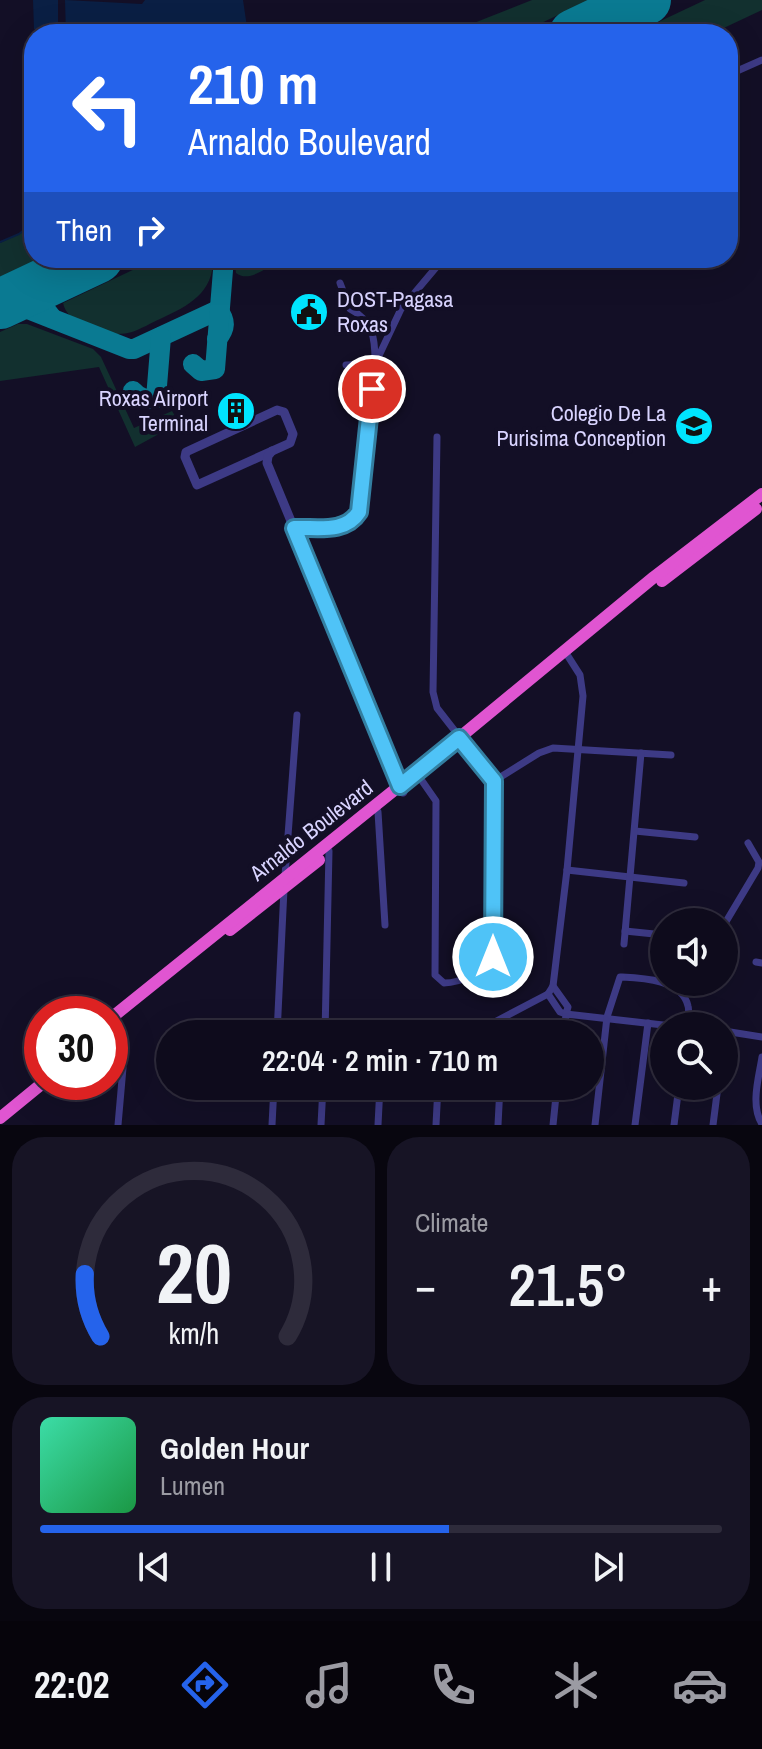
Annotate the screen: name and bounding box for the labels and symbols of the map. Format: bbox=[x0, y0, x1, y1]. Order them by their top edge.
place label: DOST-Pagasa Roxas bbox=[337, 284, 453, 339]
public building icon: DOST-Pagasa Roxas bbox=[288, 291, 330, 333]
pin bbox=[338, 355, 406, 423]
place label: Roxas Airport Terminal bbox=[99, 383, 208, 438]
building icon: Roxas Airport Terminal bbox=[215, 390, 257, 432]
place label: Colegio De La Purisima Conception bbox=[497, 398, 666, 453]
school or university icon: Colegio De La Purisima Conception bbox=[673, 405, 715, 447]
street label: Arnaldo Boulevard bbox=[242, 772, 379, 888]
position arrow bbox=[451, 915, 535, 999]
speed limit sign: 30 bbox=[24, 996, 128, 1100]

